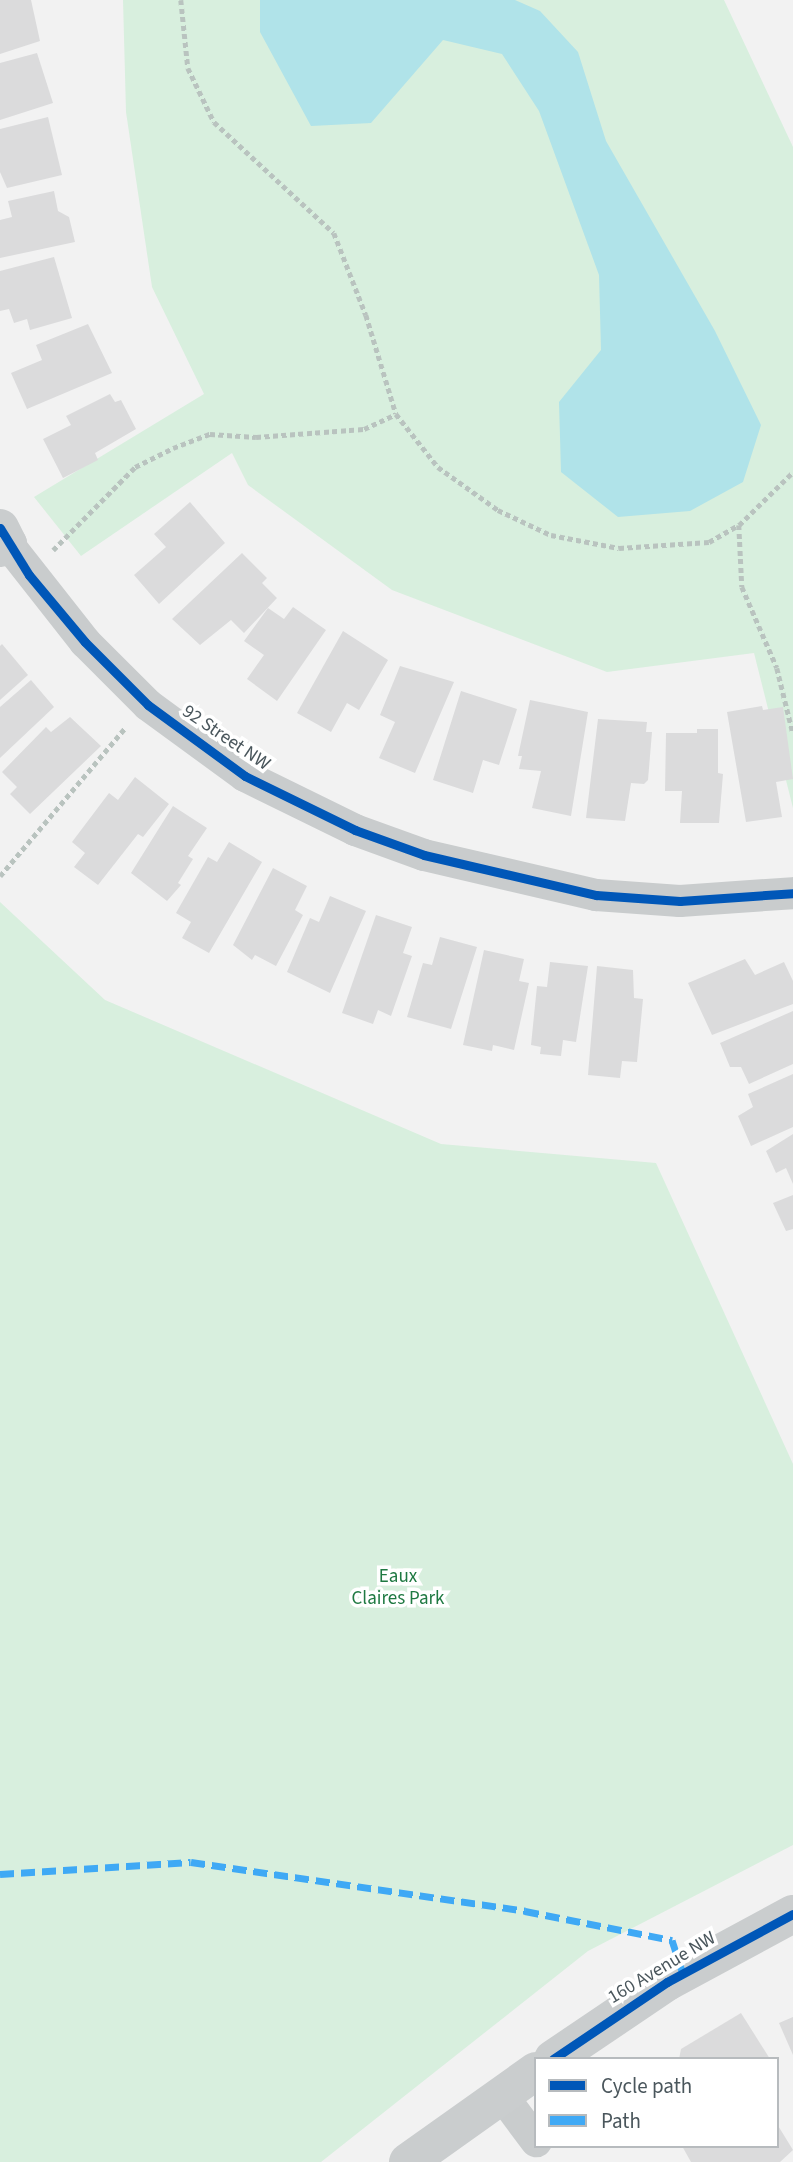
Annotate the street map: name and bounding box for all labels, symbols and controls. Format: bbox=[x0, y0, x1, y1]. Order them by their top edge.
street label: 92 Street NW bbox=[178, 700, 274, 776]
park label: Eaux Claires Park bbox=[351, 1566, 445, 1610]
street label: 160 Avenue NW bbox=[604, 1927, 720, 2009]
legend bbox=[534, 2057, 779, 2148]
text: Cycle path bbox=[601, 2071, 692, 2101]
text: Path bbox=[601, 2106, 641, 2136]

